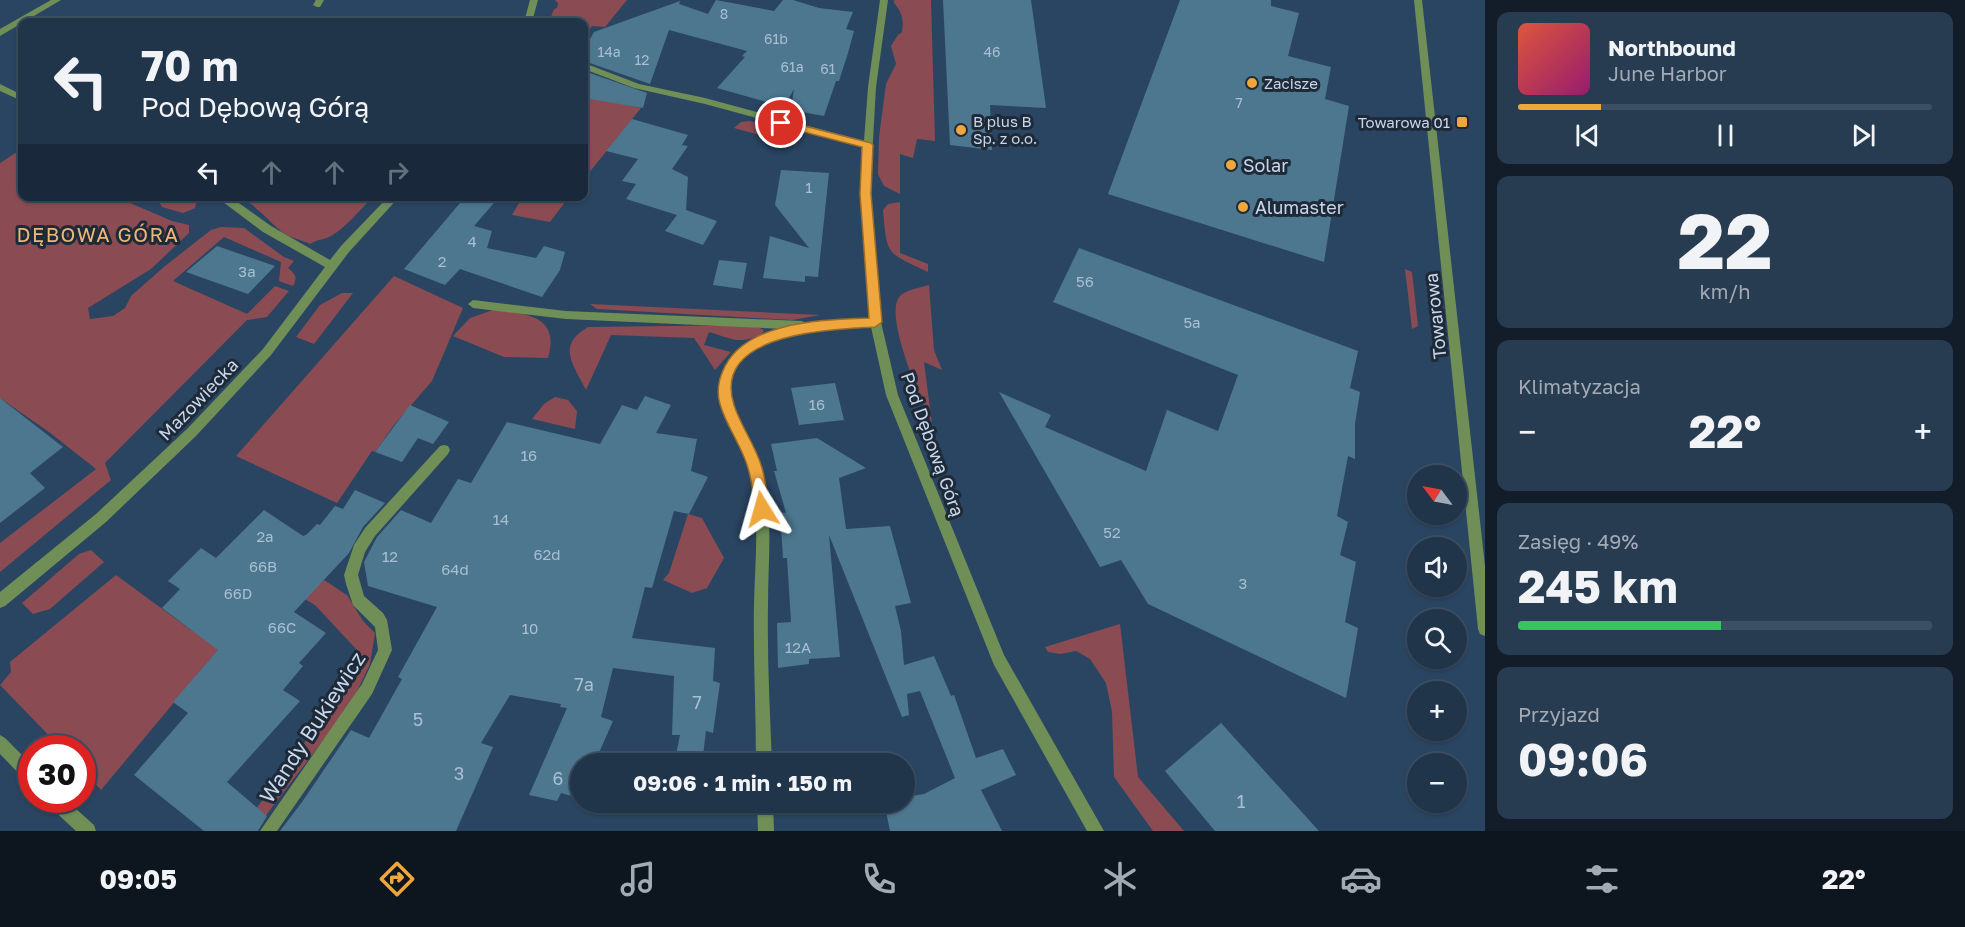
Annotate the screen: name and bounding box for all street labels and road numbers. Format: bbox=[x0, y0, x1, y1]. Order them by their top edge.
street label: Towarowa bbox=[1420, 272, 1450, 360]
street label: Mazowiecka bbox=[154, 353, 242, 445]
street label: Pod Dębową Górą bbox=[897, 369, 969, 519]
street label: Wandy Bukiewicz bbox=[253, 647, 371, 807]

